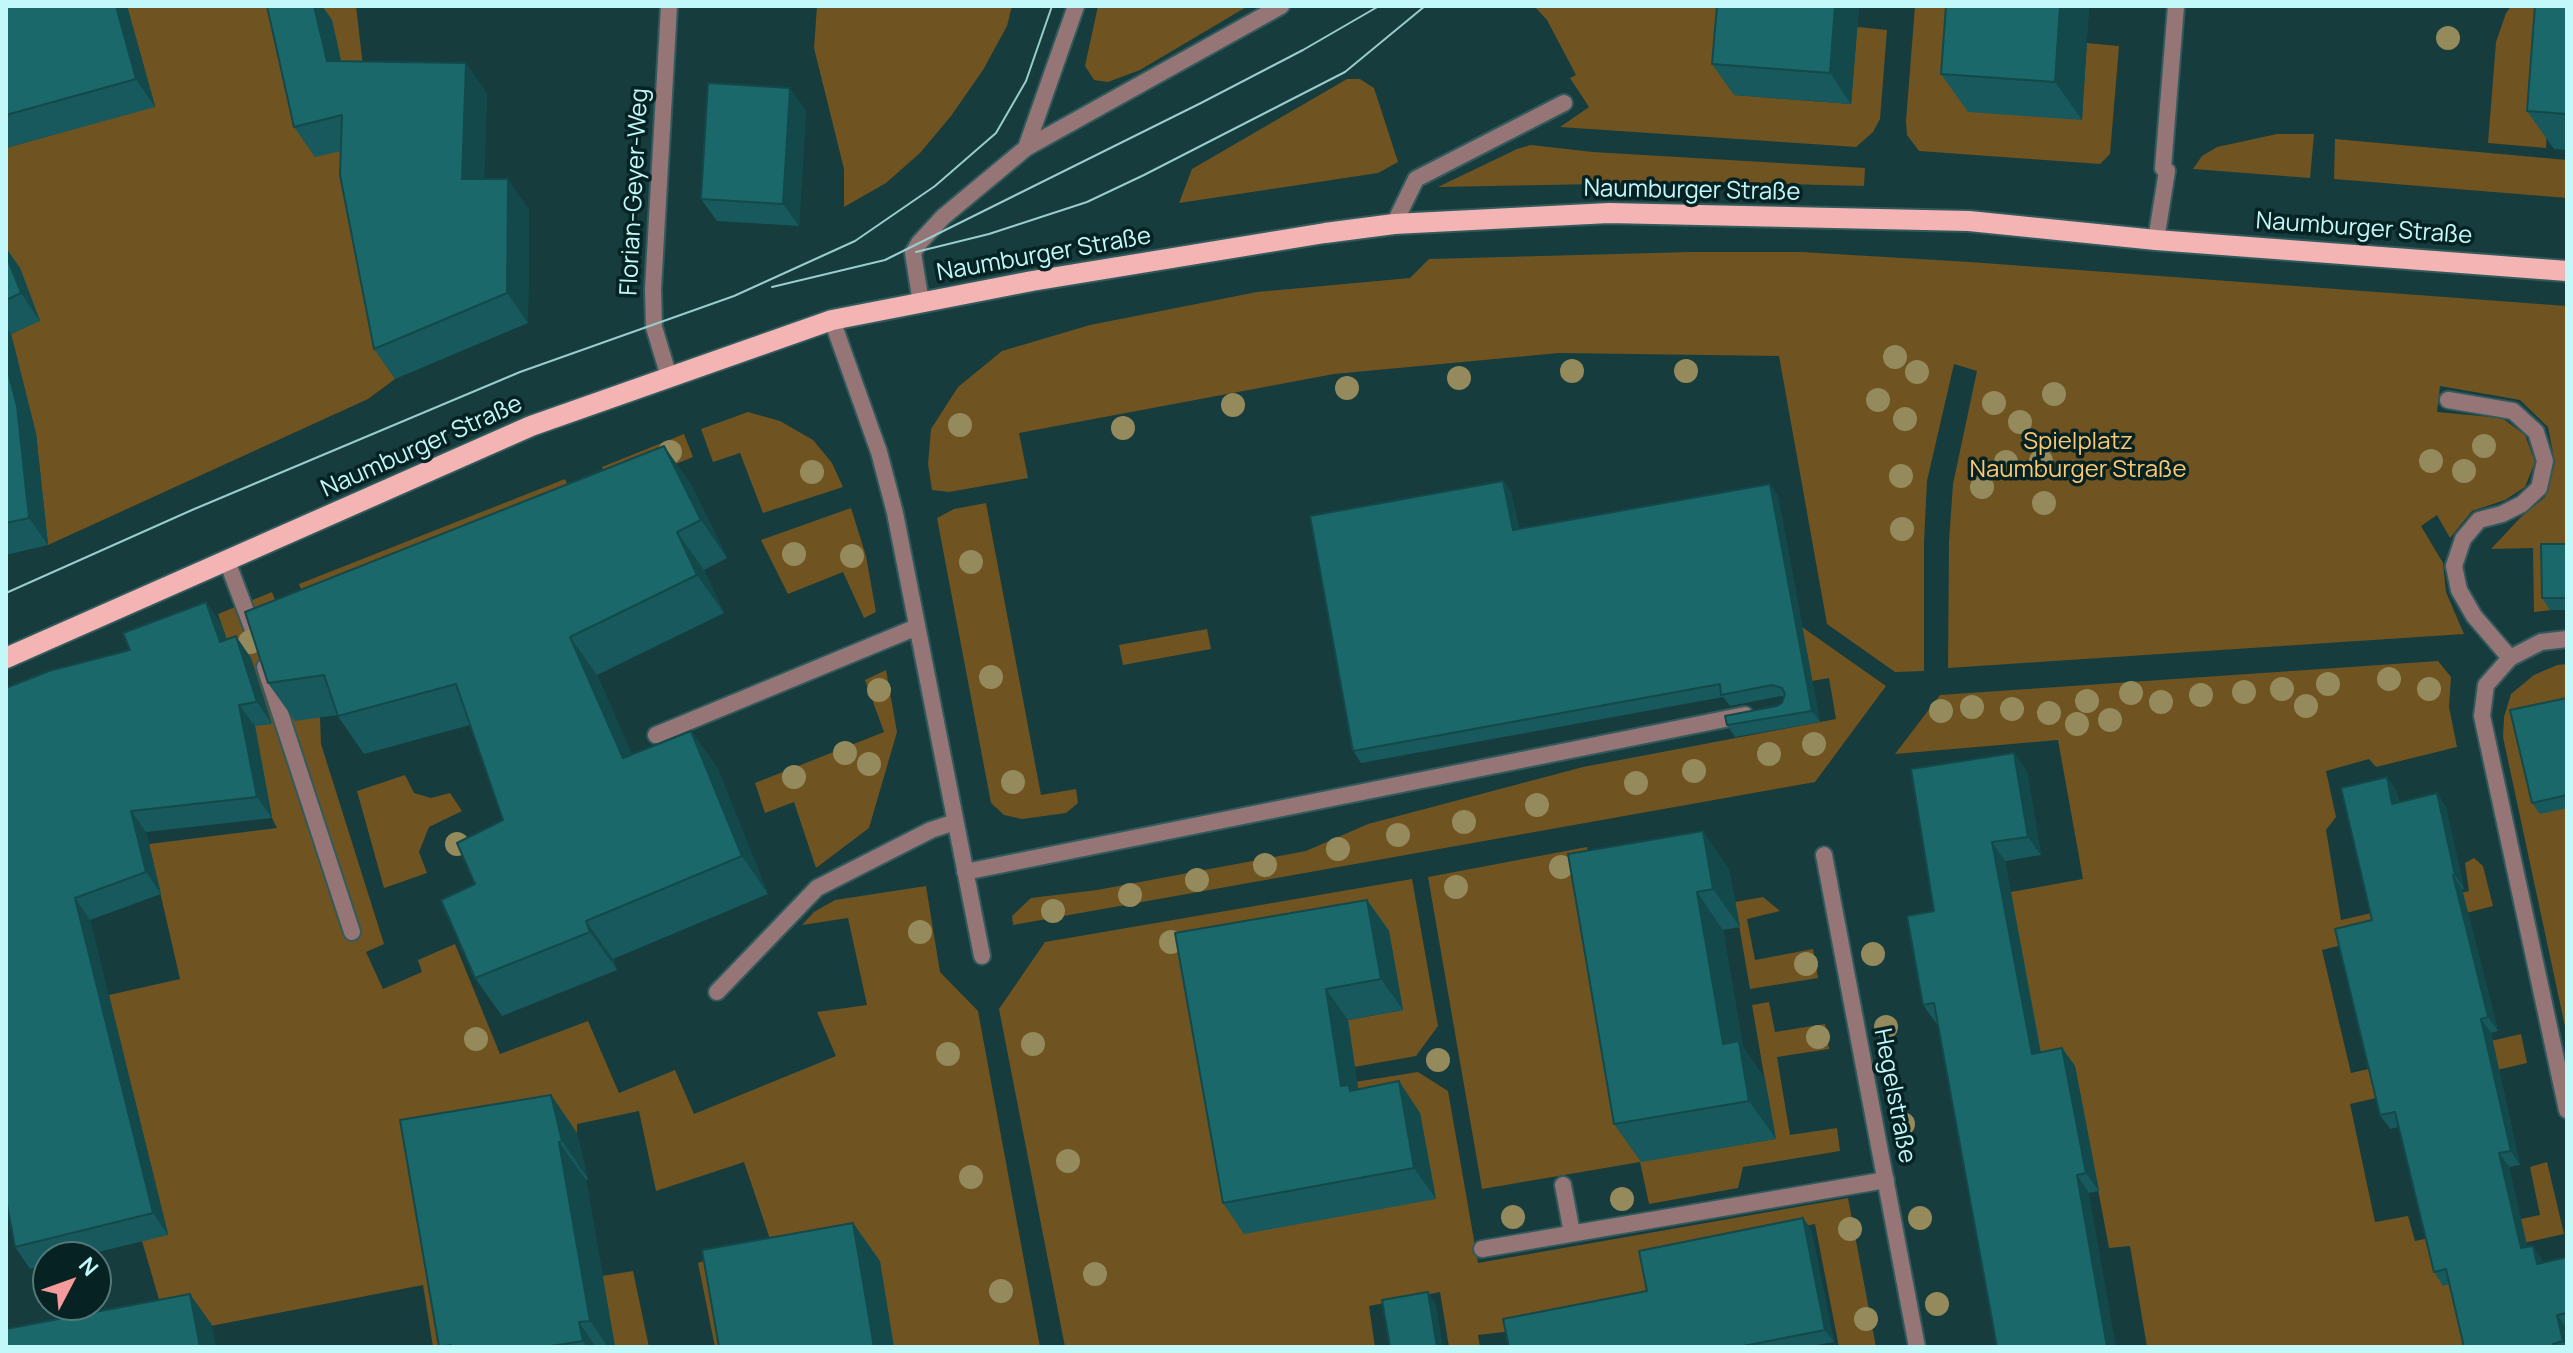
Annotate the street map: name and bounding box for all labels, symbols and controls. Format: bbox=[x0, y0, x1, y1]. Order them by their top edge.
street label: Florian-Geyer-Weg bbox=[615, 88, 655, 296]
street label: Naumburger Straße bbox=[1583, 175, 1801, 207]
street label: Naumburger Straße bbox=[2255, 207, 2473, 251]
street label: Naumburger Straße bbox=[935, 222, 1153, 288]
street label: Naumburger Straße bbox=[317, 390, 527, 504]
park label: Spielplatz Naumburger Straße bbox=[1970, 428, 2186, 484]
street label: Hegelstraße bbox=[1867, 1026, 1921, 1166]
north arrow bbox=[32, 1241, 112, 1321]
text: N bbox=[72, 1251, 105, 1282]

